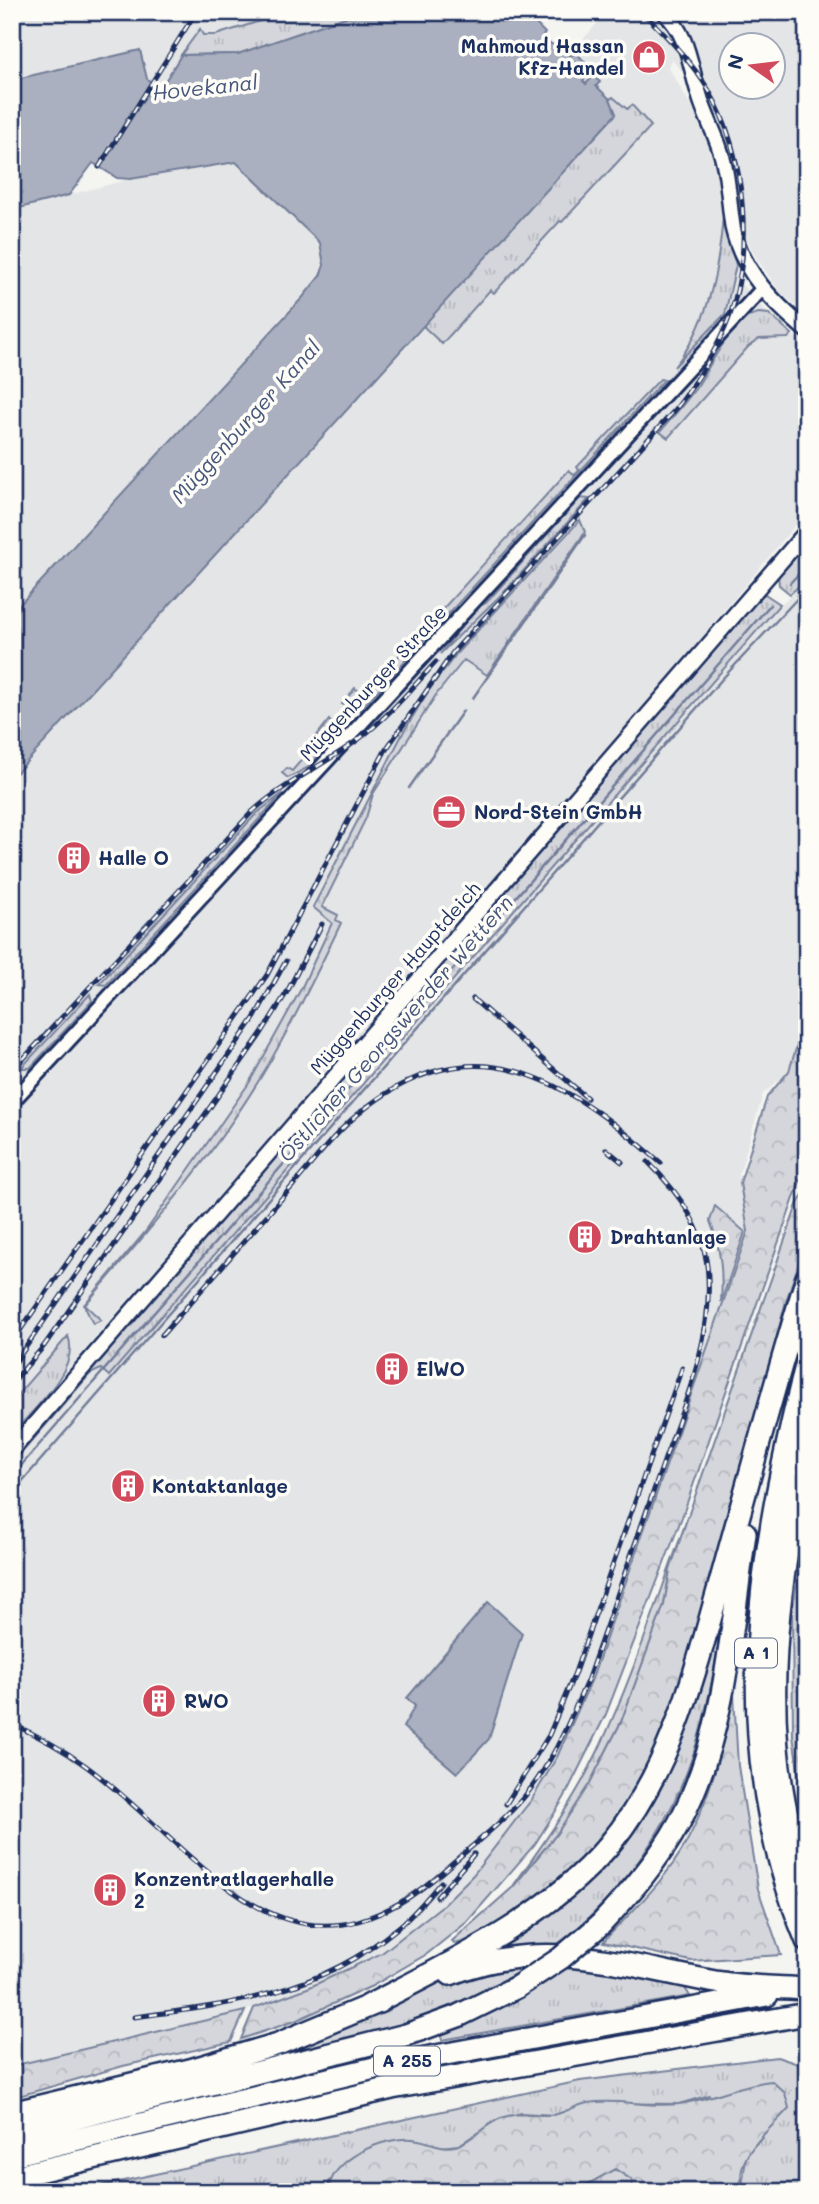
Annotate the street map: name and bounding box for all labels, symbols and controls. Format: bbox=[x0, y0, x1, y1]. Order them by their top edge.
north arrow bbox=[718, 32, 788, 102]
place label: Mahmoud Hassan Kfz-Handel bbox=[461, 33, 624, 80]
shop icon: Mahmoud Hassan Kfz-Handel bbox=[630, 38, 668, 76]
text: N bbox=[721, 52, 749, 72]
water label: Hovekanal bbox=[151, 67, 260, 105]
water label: Müggenburger Kanal bbox=[164, 333, 326, 508]
street label: Müggenburger Straße bbox=[294, 599, 452, 766]
office icon: Nord-Stein GmbH bbox=[430, 793, 468, 831]
place label: Nord-Stein GmbH bbox=[474, 799, 643, 824]
building icon: Halle O bbox=[55, 839, 93, 877]
place label: Halle O bbox=[98, 845, 169, 870]
street label: Müggenburger Hauptdeich bbox=[304, 876, 485, 1079]
water label: Östlicher Georgswerder Wettern bbox=[272, 889, 518, 1167]
building icon: Drahtanlage bbox=[566, 1218, 604, 1256]
place label: Drahtanlage bbox=[610, 1224, 727, 1249]
building icon: ElWO bbox=[373, 1350, 411, 1388]
place label: ElWO bbox=[416, 1356, 465, 1381]
building icon: Kontaktanlage bbox=[109, 1467, 147, 1505]
place label: Kontaktanlage bbox=[152, 1473, 288, 1498]
road number: A 1 bbox=[735, 1638, 777, 1668]
building icon: RWO bbox=[140, 1682, 178, 1720]
place label: RWO bbox=[184, 1688, 229, 1713]
place label: Konzentratlagerhalle 2 bbox=[134, 1866, 334, 1913]
building icon: Konzentratlagerhalle 2 bbox=[91, 1871, 129, 1909]
road number: A 255 bbox=[374, 2047, 440, 2076]

